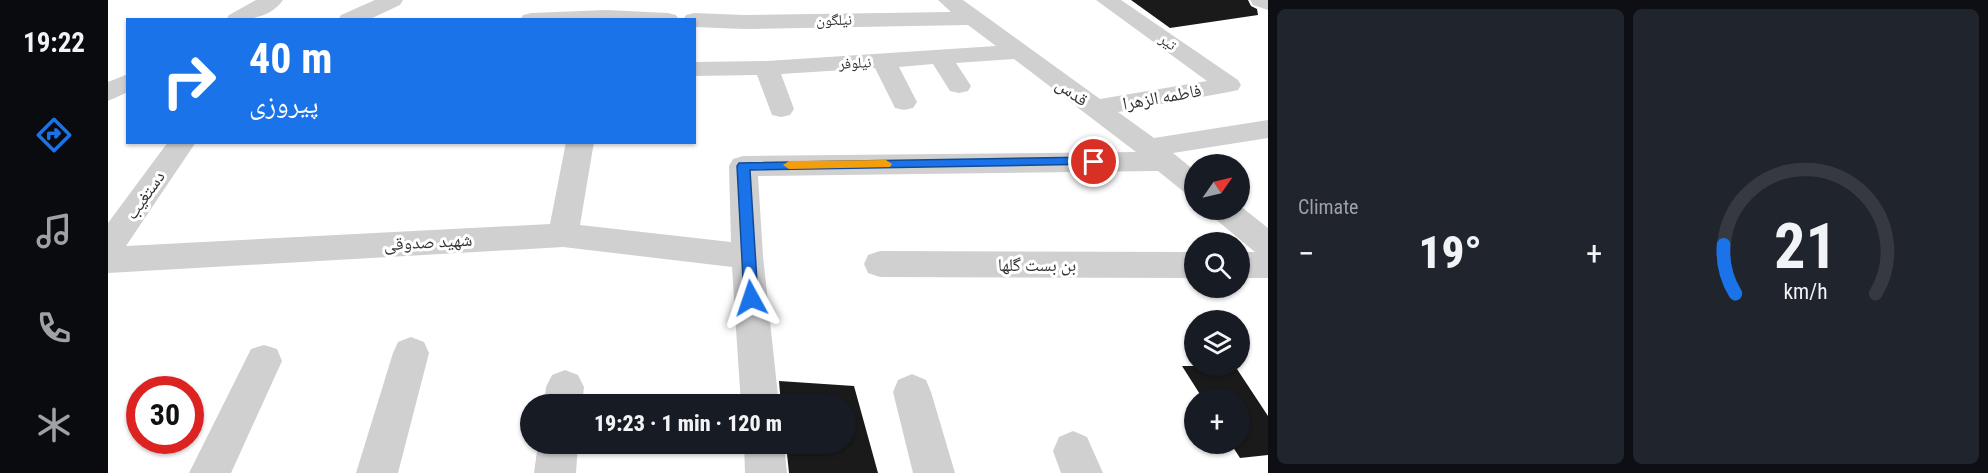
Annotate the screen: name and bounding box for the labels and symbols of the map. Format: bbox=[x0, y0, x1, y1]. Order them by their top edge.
street label: نیلگون bbox=[816, 11, 852, 30]
street label: تیر bbox=[1155, 29, 1180, 54]
street label: نیلوفر bbox=[837, 53, 872, 73]
street label: قدس bbox=[1052, 73, 1092, 111]
street label: فاطمه الزهرا bbox=[1121, 79, 1203, 114]
pin bbox=[1068, 136, 1119, 187]
north arrow bbox=[1184, 154, 1250, 220]
street label: دستغیب bbox=[120, 166, 169, 223]
street label: شهید صدوقی bbox=[383, 229, 473, 255]
street label: بن بست گلها bbox=[998, 254, 1076, 276]
position arrow bbox=[719, 266, 783, 330]
speed limit sign: 30 bbox=[126, 376, 204, 454]

